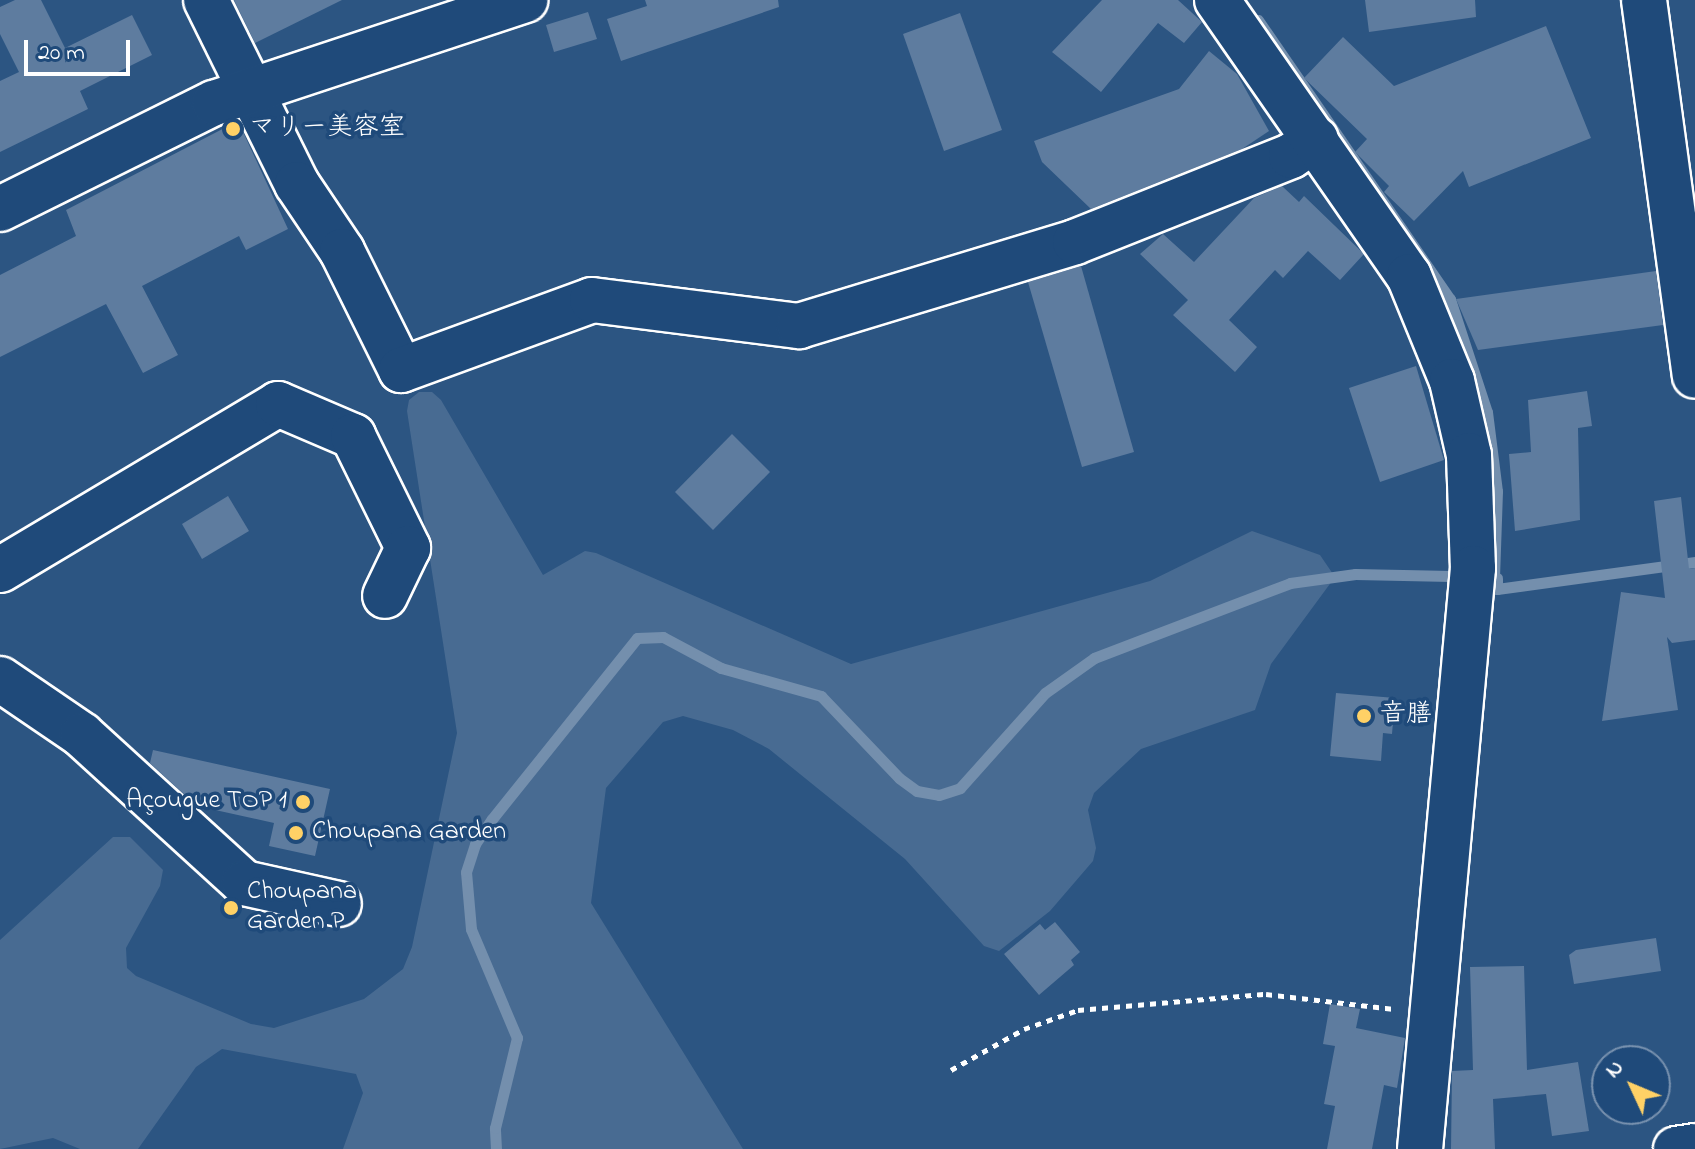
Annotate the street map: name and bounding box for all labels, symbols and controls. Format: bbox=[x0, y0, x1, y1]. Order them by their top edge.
scale bar bbox=[28, 24, 134, 74]
text: 20 m bbox=[38, 36, 85, 71]
place label: マリー美容室 bbox=[249, 113, 405, 145]
marker: マリー美容室 bbox=[224, 120, 242, 138]
place label: 音膳 bbox=[1380, 700, 1432, 732]
marker: 音膳 bbox=[1355, 707, 1373, 725]
place label: Açougue TOP 1 bbox=[126, 786, 287, 818]
marker: Açougue TOP 1 bbox=[294, 793, 312, 811]
place label: Choupana Garden bbox=[312, 817, 506, 849]
marker: Choupana Garden bbox=[287, 824, 305, 842]
place label: Choupana Garden P bbox=[247, 877, 357, 938]
marker: Choupana Garden P bbox=[222, 899, 240, 917]
north arrow bbox=[1591, 1045, 1671, 1125]
text: N bbox=[1598, 1053, 1632, 1086]

